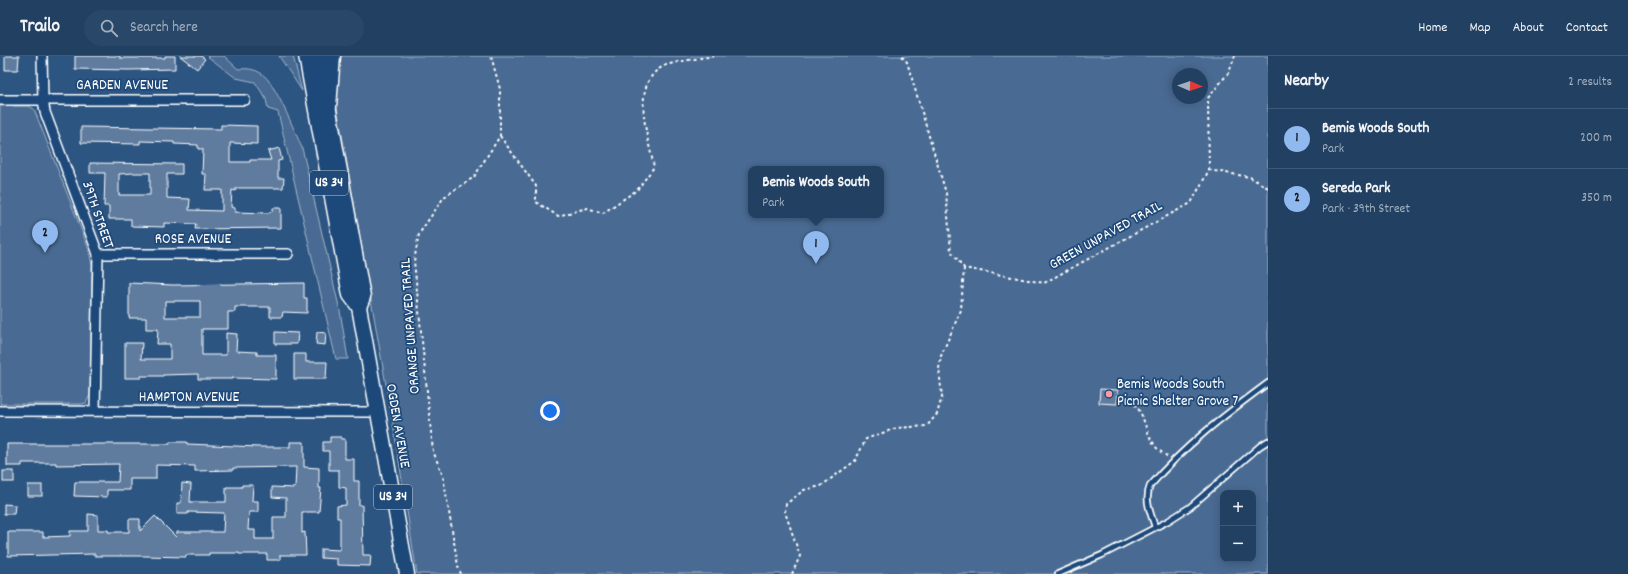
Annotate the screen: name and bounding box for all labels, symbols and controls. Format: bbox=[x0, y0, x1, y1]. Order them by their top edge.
search box bbox=[84, 10, 364, 46]
text: Trailo bbox=[20, 14, 60, 41]
icon: search bbox=[98, 17, 120, 39]
text: Search here bbox=[130, 17, 198, 39]
text: Home bbox=[1418, 18, 1447, 38]
text: Map bbox=[1469, 18, 1491, 38]
text: About bbox=[1513, 18, 1544, 38]
text: Contact bbox=[1566, 18, 1608, 38]
north arrow bbox=[1172, 68, 1208, 104]
text: Nearby bbox=[1284, 70, 1328, 94]
text: 2 results bbox=[1568, 73, 1612, 92]
street label: GARDEN AVENUE bbox=[76, 75, 168, 97]
text: Bemis Woods South bbox=[1322, 118, 1429, 140]
text: 1 bbox=[1296, 129, 1298, 148]
text: 200 m bbox=[1580, 129, 1612, 148]
text: Park bbox=[1322, 140, 1344, 159]
popup bbox=[748, 166, 884, 218]
road number: US 34 bbox=[310, 171, 348, 195]
text: Bemis Woods South bbox=[762, 172, 870, 194]
street label: 39TH STREET bbox=[75, 178, 119, 252]
text: Sereda Park bbox=[1322, 178, 1390, 200]
text: 2 bbox=[1294, 189, 1300, 208]
text: 350 m bbox=[1581, 189, 1612, 208]
text: Park bbox=[762, 194, 784, 213]
street label: GREEN UNPAVED TRAIL bbox=[1045, 196, 1167, 276]
text: Park · 39th Street bbox=[1322, 200, 1410, 219]
pin: 2 bbox=[32, 220, 58, 253]
street label: ROSE AVENUE bbox=[155, 229, 231, 251]
pin: 1 bbox=[803, 231, 829, 264]
street label: ORANGE UNPAVED TRAIL bbox=[395, 257, 427, 395]
place label: Bemis Woods South Picnic Shelter Grove 7 bbox=[1117, 374, 1239, 413]
street label: OGDEN AVENUE bbox=[379, 382, 415, 470]
street label: HAMPTON AVENUE bbox=[139, 387, 239, 409]
marker: Bemis Woods South Picnic Shelter Grove 7 bbox=[1104, 389, 1114, 399]
your location bbox=[540, 401, 560, 421]
road number: US 34 bbox=[374, 485, 412, 509]
map controls bbox=[1220, 490, 1256, 562]
button: + bbox=[1220, 490, 1256, 526]
button: − bbox=[1220, 526, 1256, 562]

